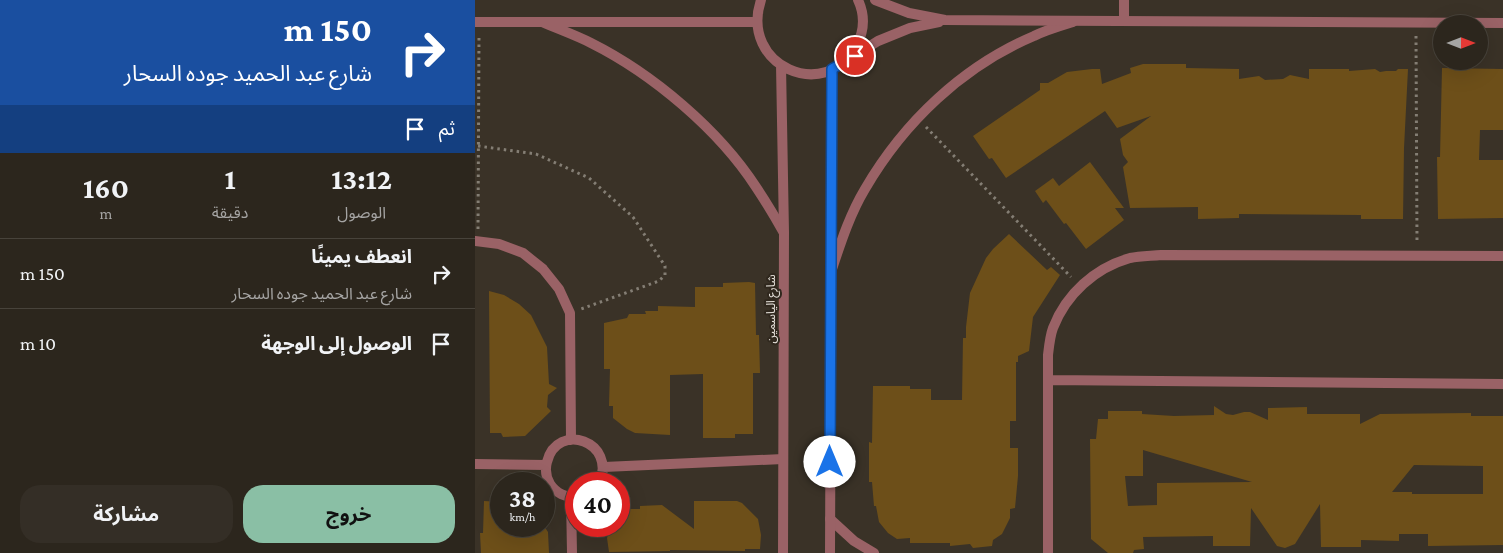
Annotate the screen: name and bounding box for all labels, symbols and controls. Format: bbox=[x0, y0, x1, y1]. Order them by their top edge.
text: 150 m bbox=[284, 10, 372, 49]
north arrow bbox=[1433, 15, 1487, 70]
map controls bbox=[1433, 15, 1488, 70]
icon: right bbox=[390, 20, 455, 85]
pin bbox=[834, 35, 876, 77]
icon: arrive bbox=[841, 42, 869, 70]
text: شارع عبد الحميد جوده السحار bbox=[124, 61, 372, 86]
icon: arrive bbox=[401, 115, 429, 143]
text: ثم bbox=[439, 118, 455, 139]
text: 1 bbox=[224, 162, 236, 195]
text: 13:12 bbox=[331, 162, 392, 195]
text: 160 bbox=[83, 171, 129, 204]
text: دقيقة bbox=[212, 204, 248, 221]
text: الوصول bbox=[337, 204, 386, 221]
text: m bbox=[100, 205, 112, 222]
text: انعطف يمينًا bbox=[311, 246, 412, 267]
icon: right bbox=[427, 260, 455, 288]
text: 150 m bbox=[20, 263, 65, 284]
street label: شارع الياسمين bbox=[764, 274, 780, 344]
text: شارع عبد الحميد جوده السحار bbox=[232, 285, 412, 302]
icon: arrive bbox=[427, 330, 455, 358]
text: 10 m bbox=[20, 333, 56, 354]
text: الوصول إلى الوجهة bbox=[261, 333, 412, 354]
position arrow bbox=[803, 435, 855, 487]
speed limit sign: 40 bbox=[565, 472, 630, 537]
button: مشاركة bbox=[20, 485, 233, 543]
button: خروج bbox=[243, 485, 455, 543]
text: 38 bbox=[509, 485, 536, 512]
text: km/h bbox=[510, 510, 535, 524]

